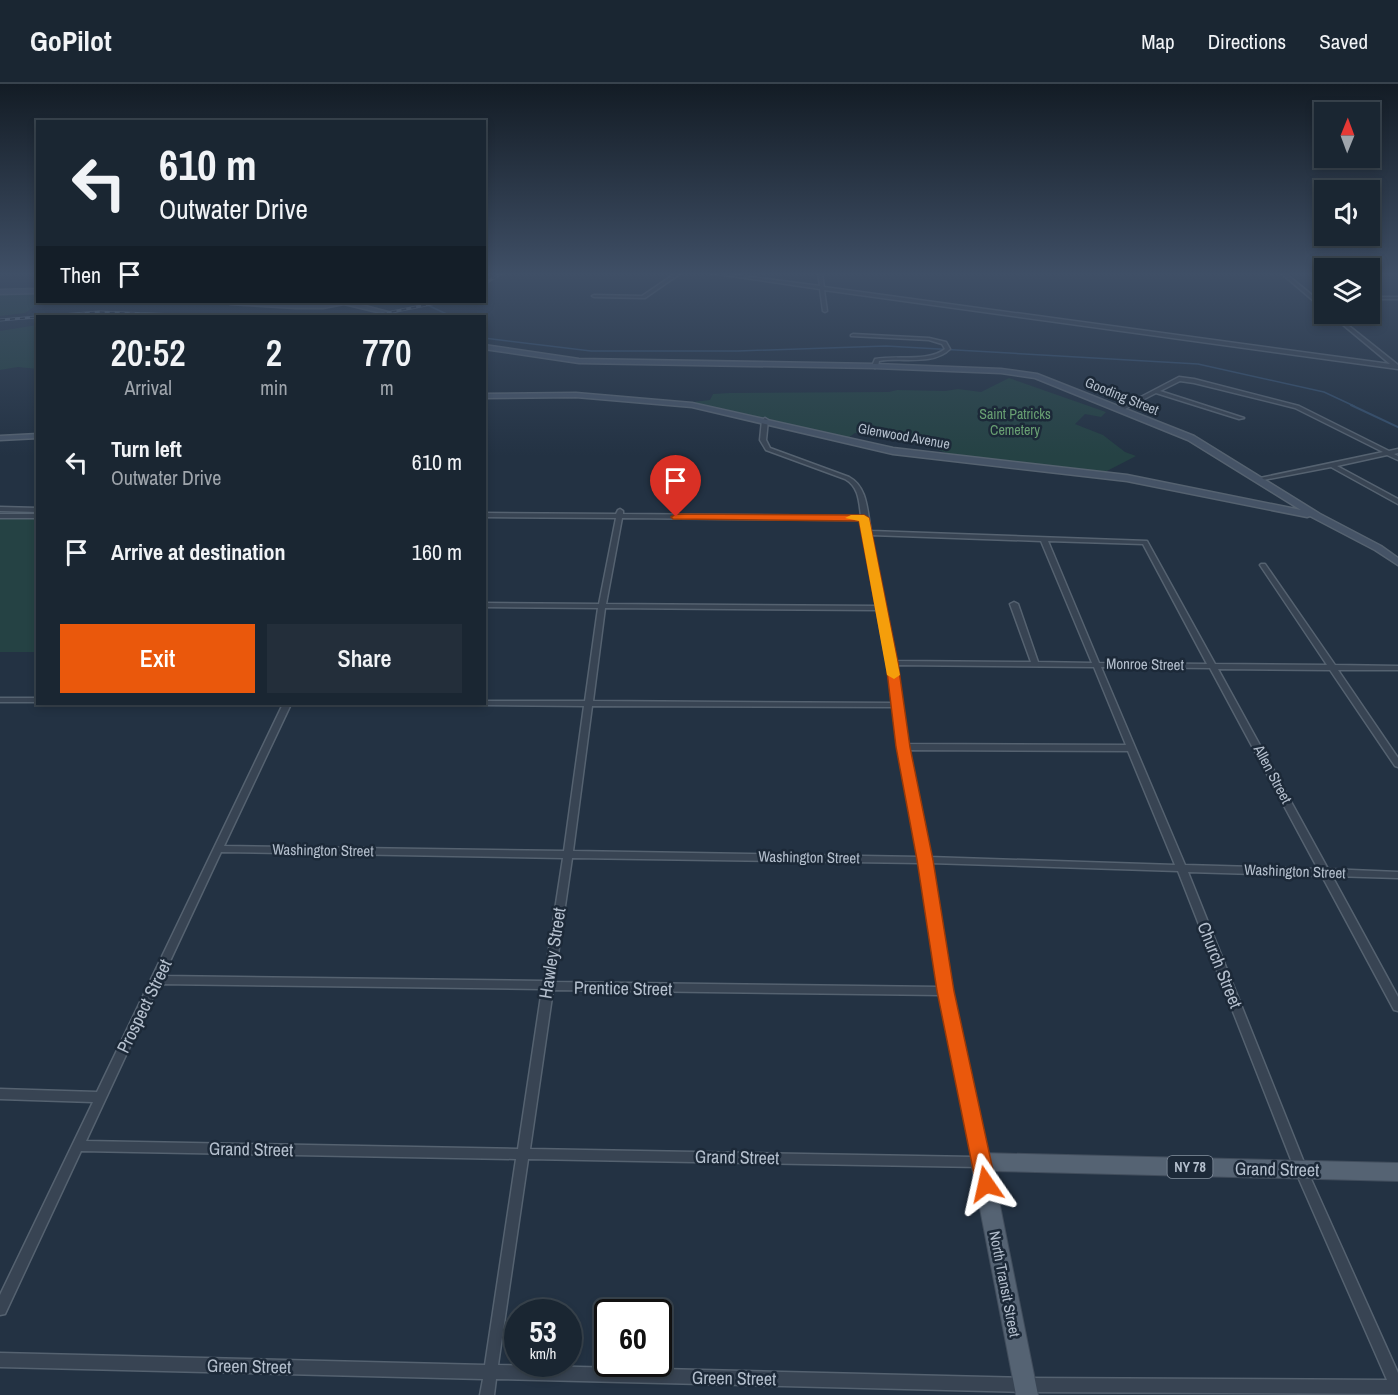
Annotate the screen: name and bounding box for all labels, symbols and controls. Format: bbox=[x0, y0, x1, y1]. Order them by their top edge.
text: GoPilot bbox=[30, 22, 112, 60]
text: Map bbox=[1141, 27, 1175, 56]
text: Directions bbox=[1208, 27, 1286, 56]
text: Saved bbox=[1319, 27, 1368, 56]
north arrow bbox=[1314, 102, 1380, 168]
map controls bbox=[1314, 102, 1380, 324]
text: 610 m bbox=[159, 137, 257, 193]
icon: left bbox=[60, 144, 138, 222]
button: sound bbox=[1314, 180, 1380, 246]
text: Outwater Drive bbox=[159, 191, 308, 227]
icon: arrive bbox=[113, 258, 146, 291]
button: layers bbox=[1314, 258, 1380, 324]
text: Then bbox=[60, 260, 101, 290]
text: 20:52 bbox=[111, 329, 186, 377]
text: 2 bbox=[266, 329, 282, 377]
text: 770 bbox=[362, 329, 411, 377]
street label: Gooding Street bbox=[1083, 373, 1161, 419]
text: Arrival bbox=[124, 374, 172, 401]
text: min bbox=[260, 374, 288, 401]
text: m bbox=[380, 374, 394, 401]
park label: Saint Patricks Cemetery bbox=[979, 405, 1051, 439]
street label: Glenwood Avenue bbox=[857, 419, 951, 453]
text: Turn left bbox=[111, 434, 182, 464]
icon: left bbox=[60, 446, 93, 479]
text: 610 m bbox=[412, 447, 462, 477]
pin bbox=[650, 455, 701, 517]
text: Outwater Drive bbox=[111, 464, 221, 491]
icon: arrive bbox=[659, 464, 692, 497]
icon: arrive bbox=[60, 536, 93, 569]
text: Arrive at destination bbox=[111, 537, 285, 567]
text: 160 m bbox=[412, 537, 462, 567]
button: Exit bbox=[60, 624, 255, 693]
button: Share bbox=[267, 624, 462, 693]
street label: Monroe Street bbox=[1106, 653, 1185, 675]
street label: Allen Street bbox=[1248, 740, 1297, 808]
street label: Washington Street bbox=[272, 839, 374, 861]
street label: Washington Street bbox=[758, 846, 860, 868]
street label: Washington Street bbox=[1244, 859, 1347, 883]
street label: Hawley Street bbox=[532, 906, 572, 1000]
street label: Church Street bbox=[1191, 918, 1249, 1012]
street label: Prospect Street bbox=[110, 955, 178, 1057]
street label: Prentice Street bbox=[574, 975, 672, 1001]
street label: Grand Street bbox=[209, 1136, 293, 1162]
street label: Grand Street bbox=[695, 1144, 779, 1170]
position arrow bbox=[954, 1152, 1018, 1216]
road number: NY 78 bbox=[1168, 1156, 1212, 1178]
street label: Grand Street bbox=[1235, 1156, 1319, 1182]
street label: North Transit Street bbox=[984, 1229, 1026, 1339]
speed limit sign: 60 bbox=[594, 1299, 672, 1377]
text: 53 bbox=[529, 1311, 557, 1351]
text: km/h bbox=[530, 1343, 556, 1364]
street label: Green Street bbox=[207, 1353, 291, 1379]
street label: Green Street bbox=[692, 1365, 776, 1391]

